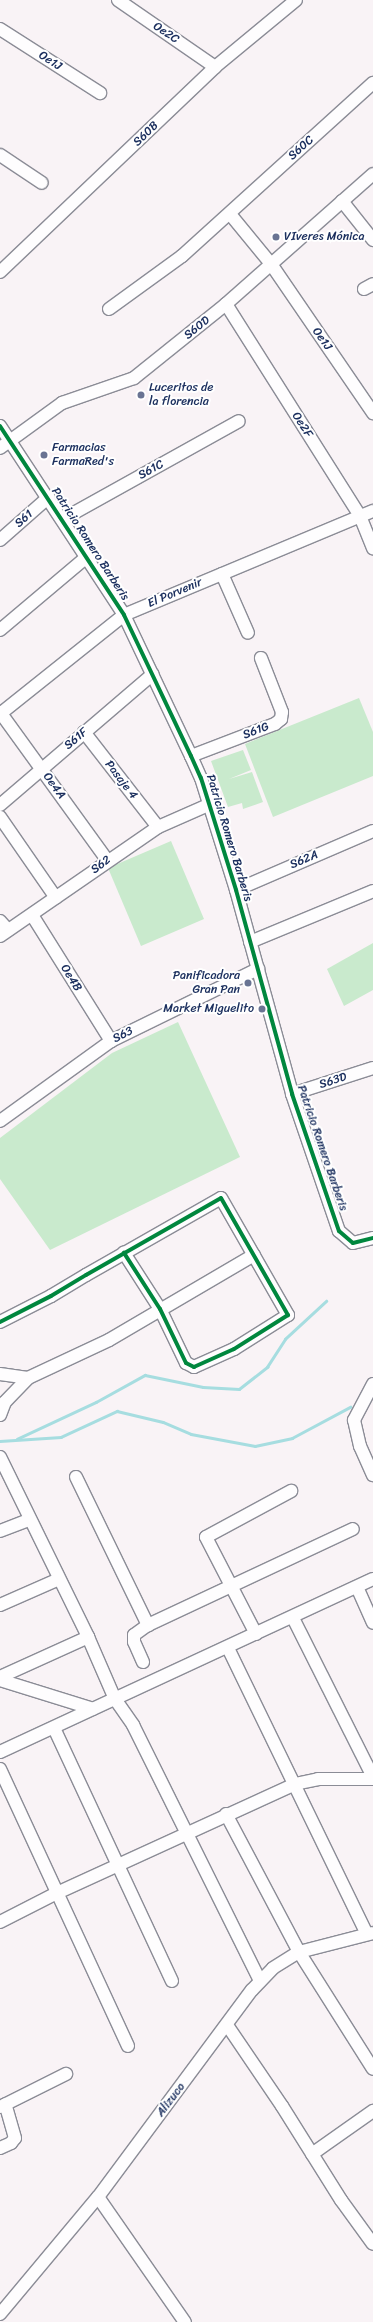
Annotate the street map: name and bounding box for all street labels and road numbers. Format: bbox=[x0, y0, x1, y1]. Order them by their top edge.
street label: Oe2C bbox=[150, 19, 182, 47]
street label: Oe1J bbox=[36, 48, 64, 74]
street label: S60B bbox=[130, 119, 162, 149]
street label: S60C bbox=[285, 133, 317, 163]
street label: S60D bbox=[181, 313, 213, 343]
street label: Oe1J bbox=[309, 325, 335, 353]
street label: Oe2F bbox=[289, 410, 315, 440]
street label: S61C bbox=[136, 457, 166, 483]
street label: Patricio Romero Barberis bbox=[48, 484, 132, 604]
street label: S61 bbox=[12, 507, 36, 531]
street label: El Porvenir bbox=[145, 575, 205, 611]
street label: S61G bbox=[241, 719, 271, 743]
street label: S61F bbox=[61, 725, 91, 753]
street label: Pasaje 4 bbox=[101, 758, 141, 802]
street label: Oe4A bbox=[40, 770, 68, 802]
street label: Patricio Romero Barberis bbox=[203, 772, 255, 904]
street label: S62A bbox=[288, 848, 320, 872]
street label: S62 bbox=[88, 853, 114, 877]
street label: Oe4B bbox=[57, 962, 85, 994]
street label: S63 bbox=[110, 1024, 136, 1046]
street label: S63D bbox=[317, 1070, 349, 1092]
street label: Patricio Romero Barberis bbox=[294, 1083, 350, 1213]
street label: Alizuco bbox=[154, 2080, 188, 2120]

